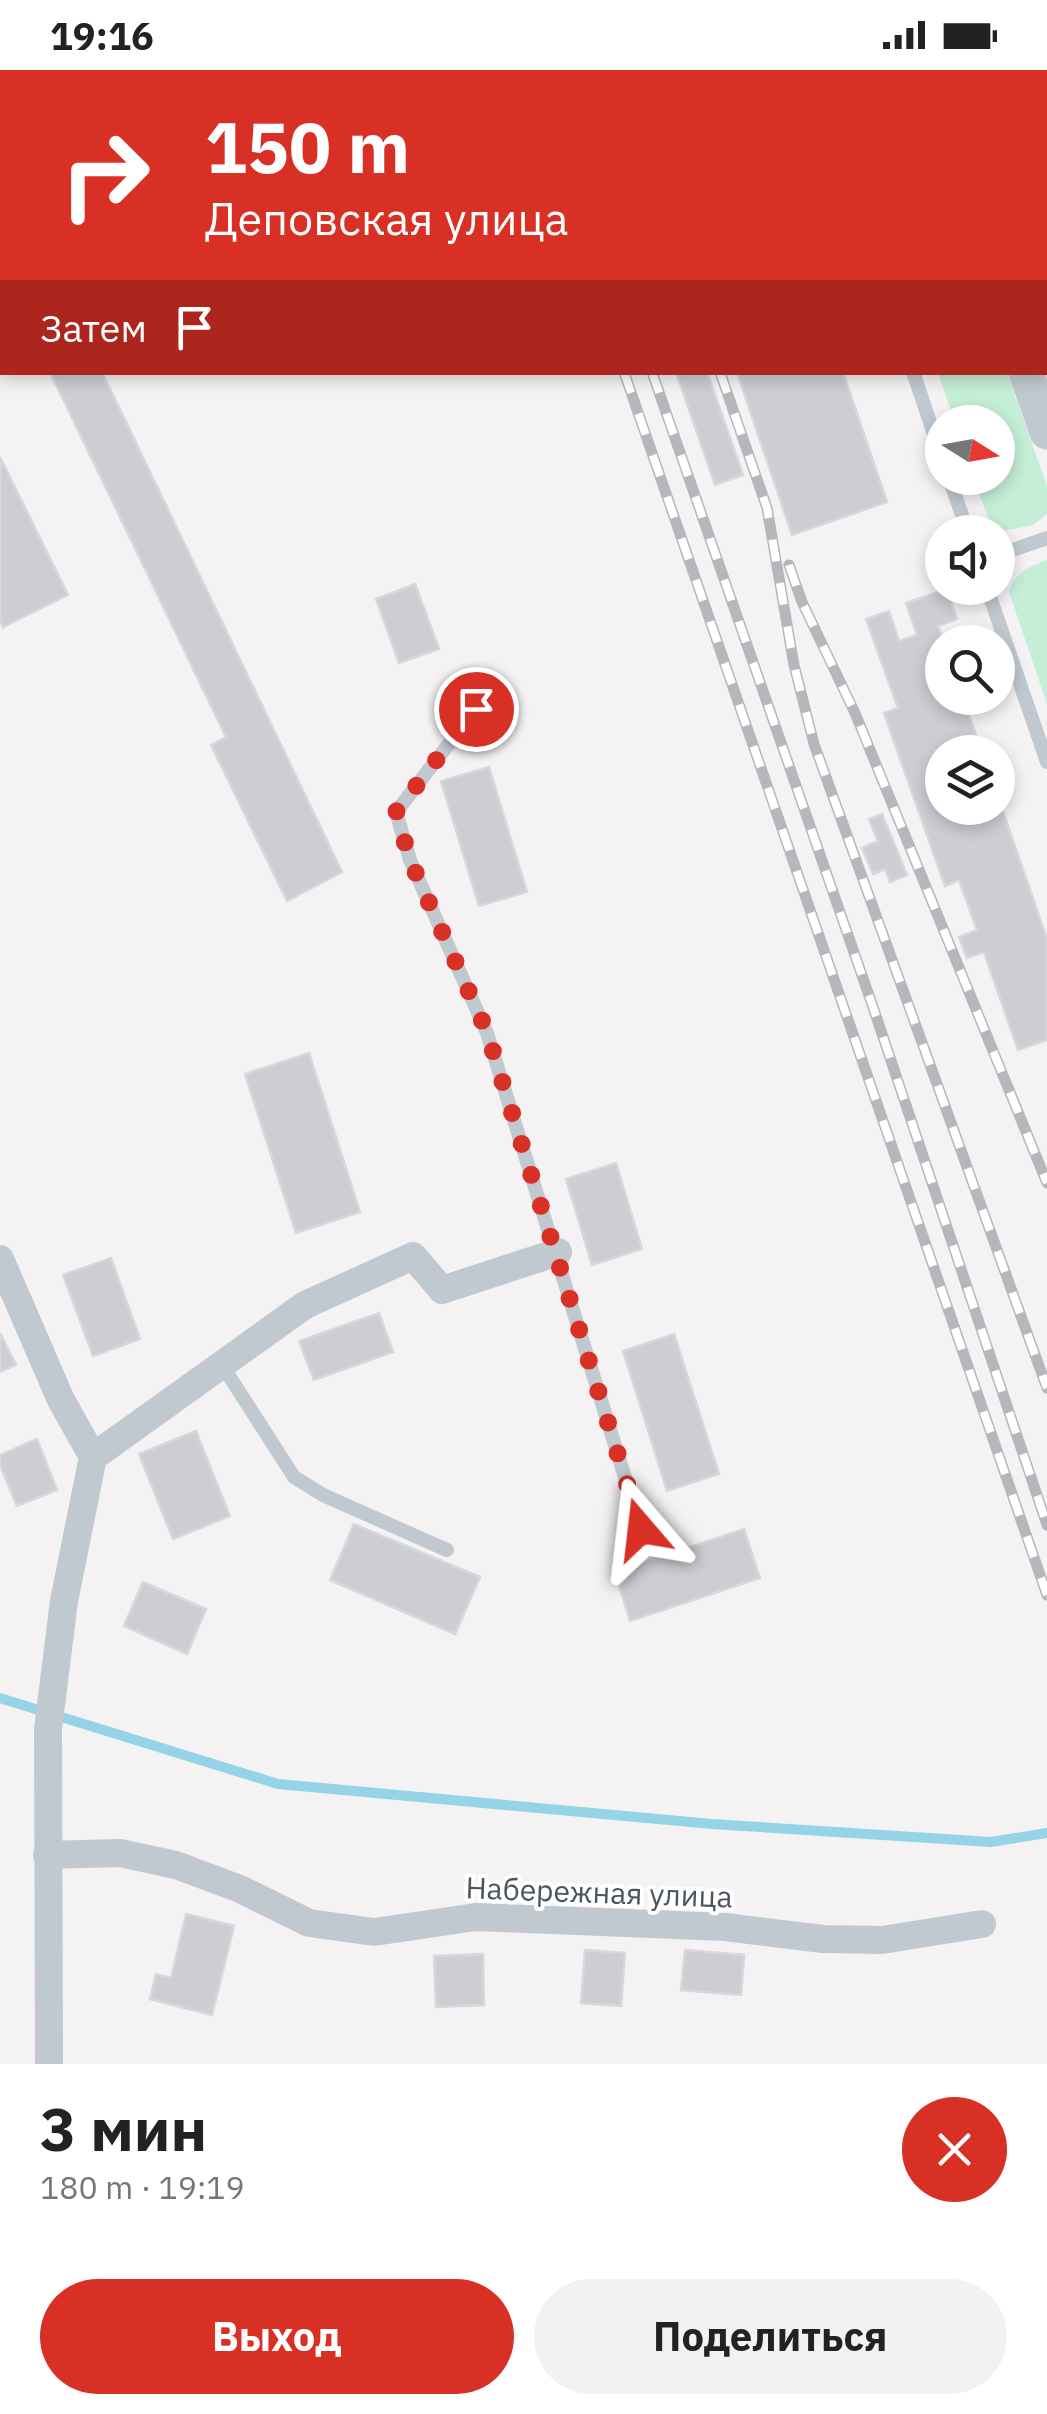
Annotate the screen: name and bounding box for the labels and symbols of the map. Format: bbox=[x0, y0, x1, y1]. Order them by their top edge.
north arrow bbox=[925, 405, 1015, 495]
pin bbox=[434, 667, 519, 752]
position arrow bbox=[589, 1477, 693, 1581]
street label: Набережная улица bbox=[465, 1867, 733, 1916]

